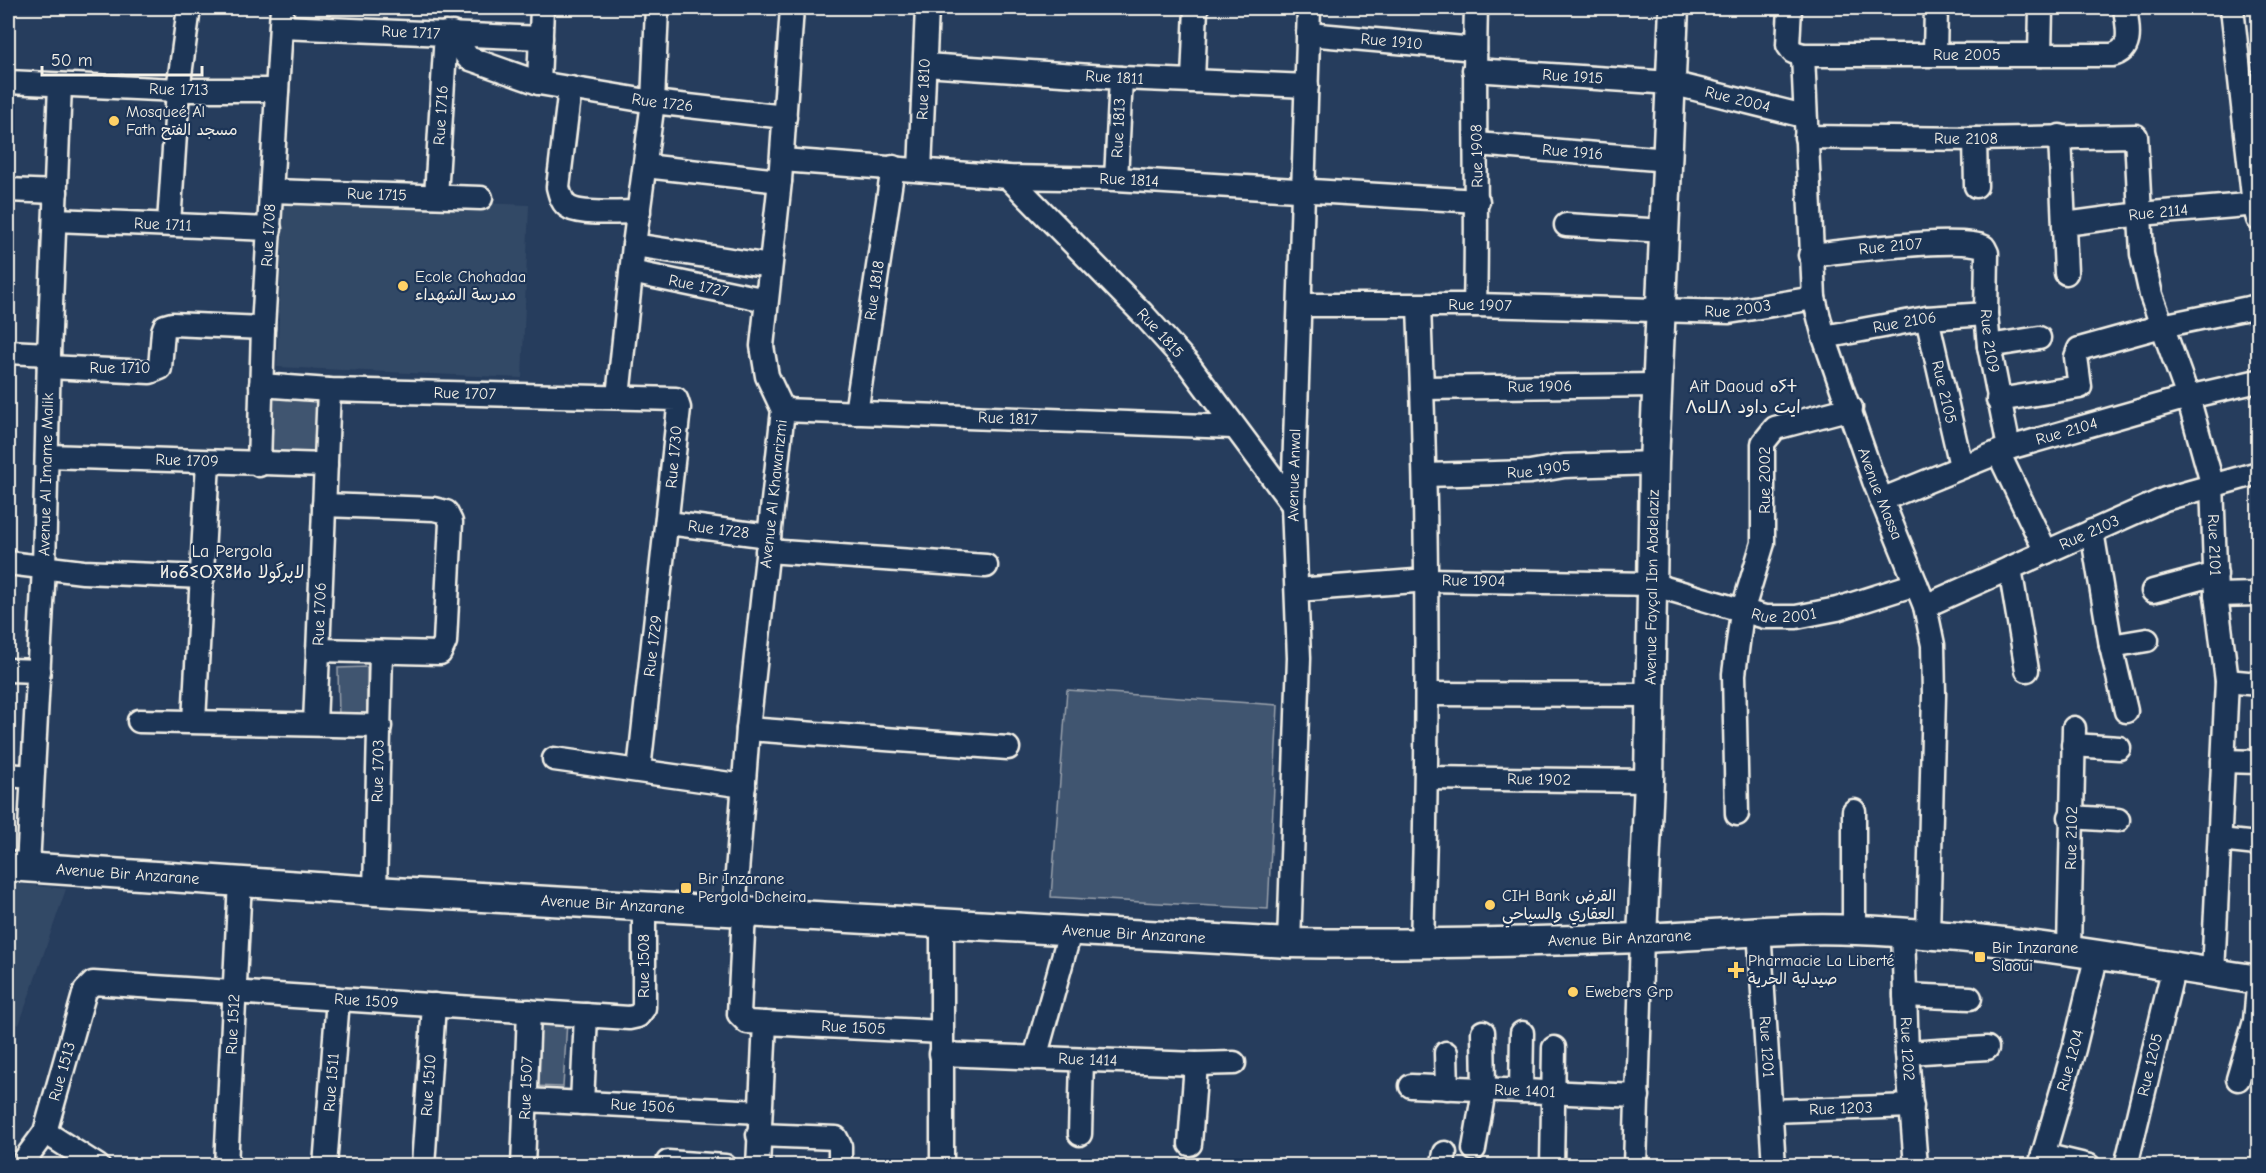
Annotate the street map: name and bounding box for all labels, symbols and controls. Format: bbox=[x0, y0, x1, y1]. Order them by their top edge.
street label: Rue 1717 bbox=[381, 22, 441, 43]
street label: Rue 1910 bbox=[1360, 30, 1423, 53]
scale bar bbox=[42, 39, 202, 77]
street label: Rue 2005 bbox=[1933, 46, 2001, 64]
text: 50 m bbox=[51, 50, 93, 71]
street label: Rue 1810 bbox=[913, 58, 934, 120]
street label: Rue 1915 bbox=[1542, 66, 1604, 88]
street label: Rue 1811 bbox=[1085, 67, 1144, 88]
street label: Rue 1713 bbox=[149, 80, 209, 99]
street label: Rue 2004 bbox=[1703, 83, 1772, 116]
street label: Rue 1716 bbox=[430, 85, 452, 146]
street label: Rue 1726 bbox=[630, 90, 694, 116]
street label: Rue 1813 bbox=[1108, 98, 1129, 159]
place label: Mosqueé Al Fath مسجد الفتح bbox=[126, 103, 238, 140]
marker: Mosqueé Al Fath مسجد الفتح bbox=[107, 114, 121, 128]
street label: Rue 1908 bbox=[1467, 124, 1487, 188]
street label: Rue 2108 bbox=[1934, 130, 1998, 148]
street label: Rue 1916 bbox=[1542, 140, 1604, 164]
street label: Rue 1814 bbox=[1099, 170, 1160, 191]
street label: Rue 1715 bbox=[347, 185, 407, 205]
street label: Rue 2114 bbox=[2127, 201, 2189, 224]
street label: Rue 1708 bbox=[258, 203, 279, 267]
street label: Rue 1711 bbox=[134, 214, 192, 235]
street label: Rue 2107 bbox=[1858, 235, 1923, 259]
street label: Rue 1818 bbox=[861, 259, 888, 322]
place label: Ecole Chohadaa مدرسة الشهداء bbox=[415, 268, 526, 304]
street label: Rue 1727 bbox=[667, 271, 731, 301]
marker: Ecole Chohadaa مدرسة الشهداء bbox=[396, 279, 410, 293]
street label: Rue 1907 bbox=[1448, 296, 1512, 315]
street label: Rue 2003 bbox=[1704, 296, 1772, 321]
street label: Rue 1815 bbox=[1133, 305, 1187, 362]
street label: Rue 2106 bbox=[1871, 308, 1937, 337]
street label: Rue 2109 bbox=[1977, 309, 2003, 374]
street label: Rue 1710 bbox=[89, 359, 151, 377]
street label: Rue 2105 bbox=[1928, 359, 1960, 425]
district label: Ait Daoud ⴰⵢⵜ ⴷⴰⵡⴷ ايت داود bbox=[1685, 376, 1801, 418]
street label: Rue 1906 bbox=[1508, 377, 1572, 396]
street label: Rue 1707 bbox=[433, 384, 497, 403]
street label: Avenue Al Imame Malik bbox=[35, 392, 57, 556]
street label: Rue 1817 bbox=[978, 408, 1038, 429]
street label: Rue 2104 bbox=[2034, 414, 2099, 449]
street label: Avenue Al Khawarizmi bbox=[757, 419, 791, 569]
street label: Rue 1730 bbox=[662, 425, 686, 489]
street label: Avenue Anwal bbox=[1284, 428, 1304, 522]
street label: Avenue Massa bbox=[1854, 445, 1906, 542]
street label: Rue 2002 bbox=[1756, 446, 1774, 514]
street label: Rue 1709 bbox=[155, 450, 219, 471]
street label: Rue 1905 bbox=[1507, 457, 1571, 482]
street label: Avenue Fayçal Ibn Abdelaziz bbox=[1642, 489, 1663, 685]
street label: Rue 2103 bbox=[2057, 512, 2122, 554]
street label: Rue 2101 bbox=[2204, 514, 2224, 576]
street label: Rue 1728 bbox=[687, 517, 750, 542]
district label: La Pergola ⵍⴰⵒⵉⵔⴳⵓⵍⴰ لاپرگولا bbox=[159, 541, 305, 584]
street label: Rue 1904 bbox=[1442, 571, 1506, 590]
street label: Rue 1706 bbox=[309, 582, 330, 646]
street label: Rue 2001 bbox=[1749, 604, 1818, 627]
street label: Rue 1729 bbox=[640, 614, 666, 678]
street label: Rue 1703 bbox=[368, 739, 388, 803]
street label: Rue 1902 bbox=[1507, 770, 1571, 789]
street label: Rue 2102 bbox=[2062, 806, 2081, 870]
street label: Avenue Bir Anzarane bbox=[55, 860, 200, 888]
place label: Bir Inzarane Pergola Dcheira bbox=[698, 870, 807, 906]
marker: Bir Inzarane Pergola Dcheira bbox=[679, 881, 693, 895]
place label: CIH Bank القرض العقاري والسياحي bbox=[1502, 887, 1616, 928]
street label: Avenue Bir Anzarane bbox=[541, 891, 685, 918]
marker: CIH Bank القرض العقاري والسياحي bbox=[1483, 898, 1497, 912]
street label: Avenue Bir Anzarane bbox=[1062, 921, 1206, 947]
street label: Avenue Bir Anzarane bbox=[1548, 926, 1692, 950]
street label: Rue 1508 bbox=[635, 934, 653, 998]
place label: Bir Inzarane Slaoui bbox=[1992, 939, 2078, 975]
marker: Bir Inzarane Slaoui bbox=[1973, 950, 1987, 964]
place label: Pharmacie La Liberté صيدلية الحرية bbox=[1748, 952, 1894, 988]
marker: Pharmacie La Liberté صيدلية الحرية bbox=[1729, 963, 1743, 977]
place label: Ewebers Grp bbox=[1585, 983, 1673, 1001]
marker: Ewebers Grp bbox=[1566, 985, 1580, 999]
street label: Rue 1509 bbox=[334, 990, 399, 1012]
street label: Rue 1512 bbox=[222, 993, 243, 1055]
street label: Rue 1201 bbox=[1756, 1015, 1777, 1078]
street label: Rue 1505 bbox=[821, 1017, 886, 1038]
street label: Rue 1202 bbox=[1897, 1017, 1918, 1082]
street label: Rue 1204 bbox=[2053, 1028, 2087, 1093]
street label: Rue 1205 bbox=[2134, 1032, 2167, 1098]
street label: Rue 1513 bbox=[45, 1040, 79, 1103]
street label: Rue 1414 bbox=[1058, 1050, 1118, 1070]
street label: Rue 1511 bbox=[320, 1052, 343, 1112]
street label: Rue 1510 bbox=[417, 1054, 440, 1117]
street label: Rue 1507 bbox=[516, 1056, 536, 1120]
street label: Rue 1401 bbox=[1494, 1081, 1556, 1101]
street label: Rue 1506 bbox=[610, 1095, 676, 1117]
street label: Rue 1203 bbox=[1809, 1098, 1873, 1119]

